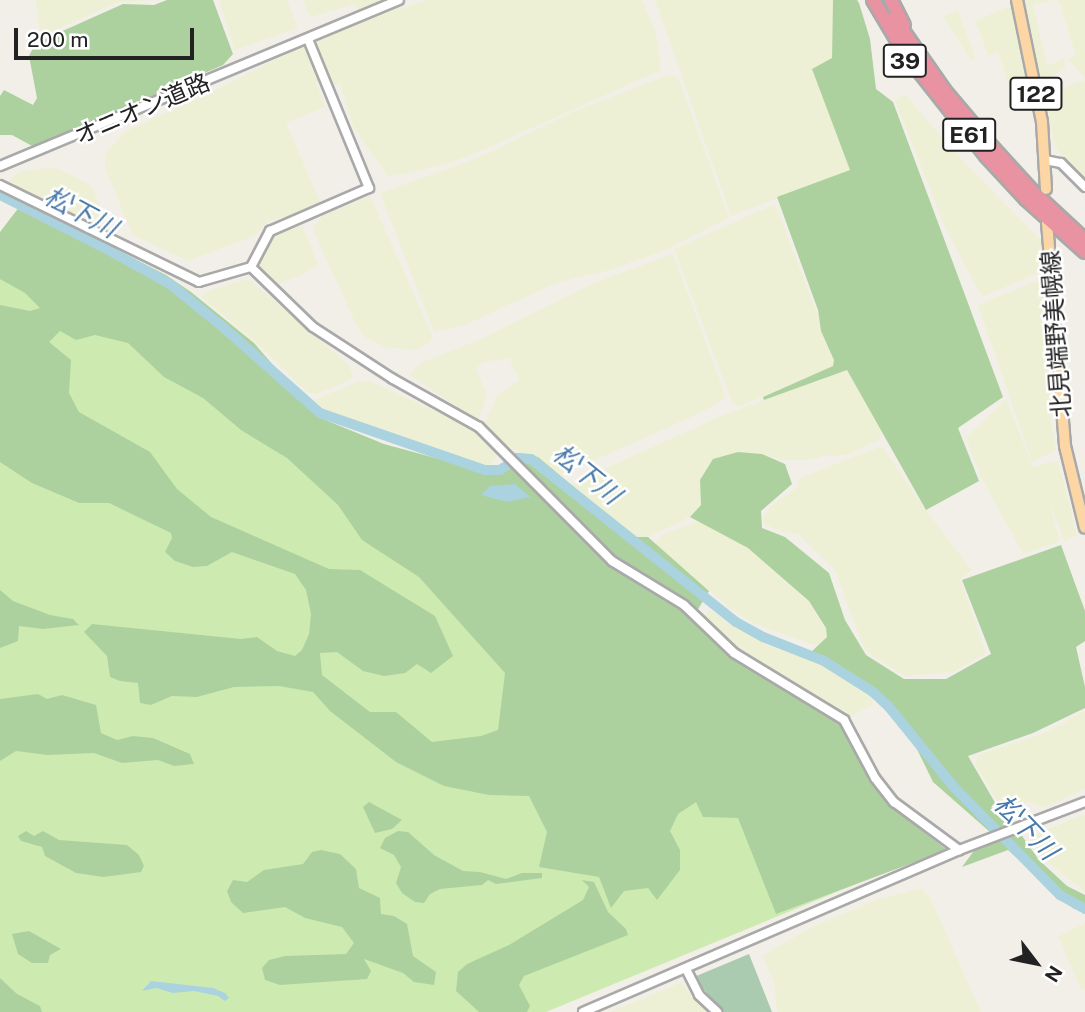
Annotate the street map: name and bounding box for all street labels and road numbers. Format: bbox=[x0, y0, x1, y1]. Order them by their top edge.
road number: 39 bbox=[882, 41, 928, 80]
street label: オニオン道路 bbox=[70, 68, 214, 150]
road number: 122 bbox=[1008, 74, 1064, 114]
road number: E61 bbox=[941, 116, 997, 154]
street label: 北見端野美幌線 bbox=[1036, 249, 1076, 419]

